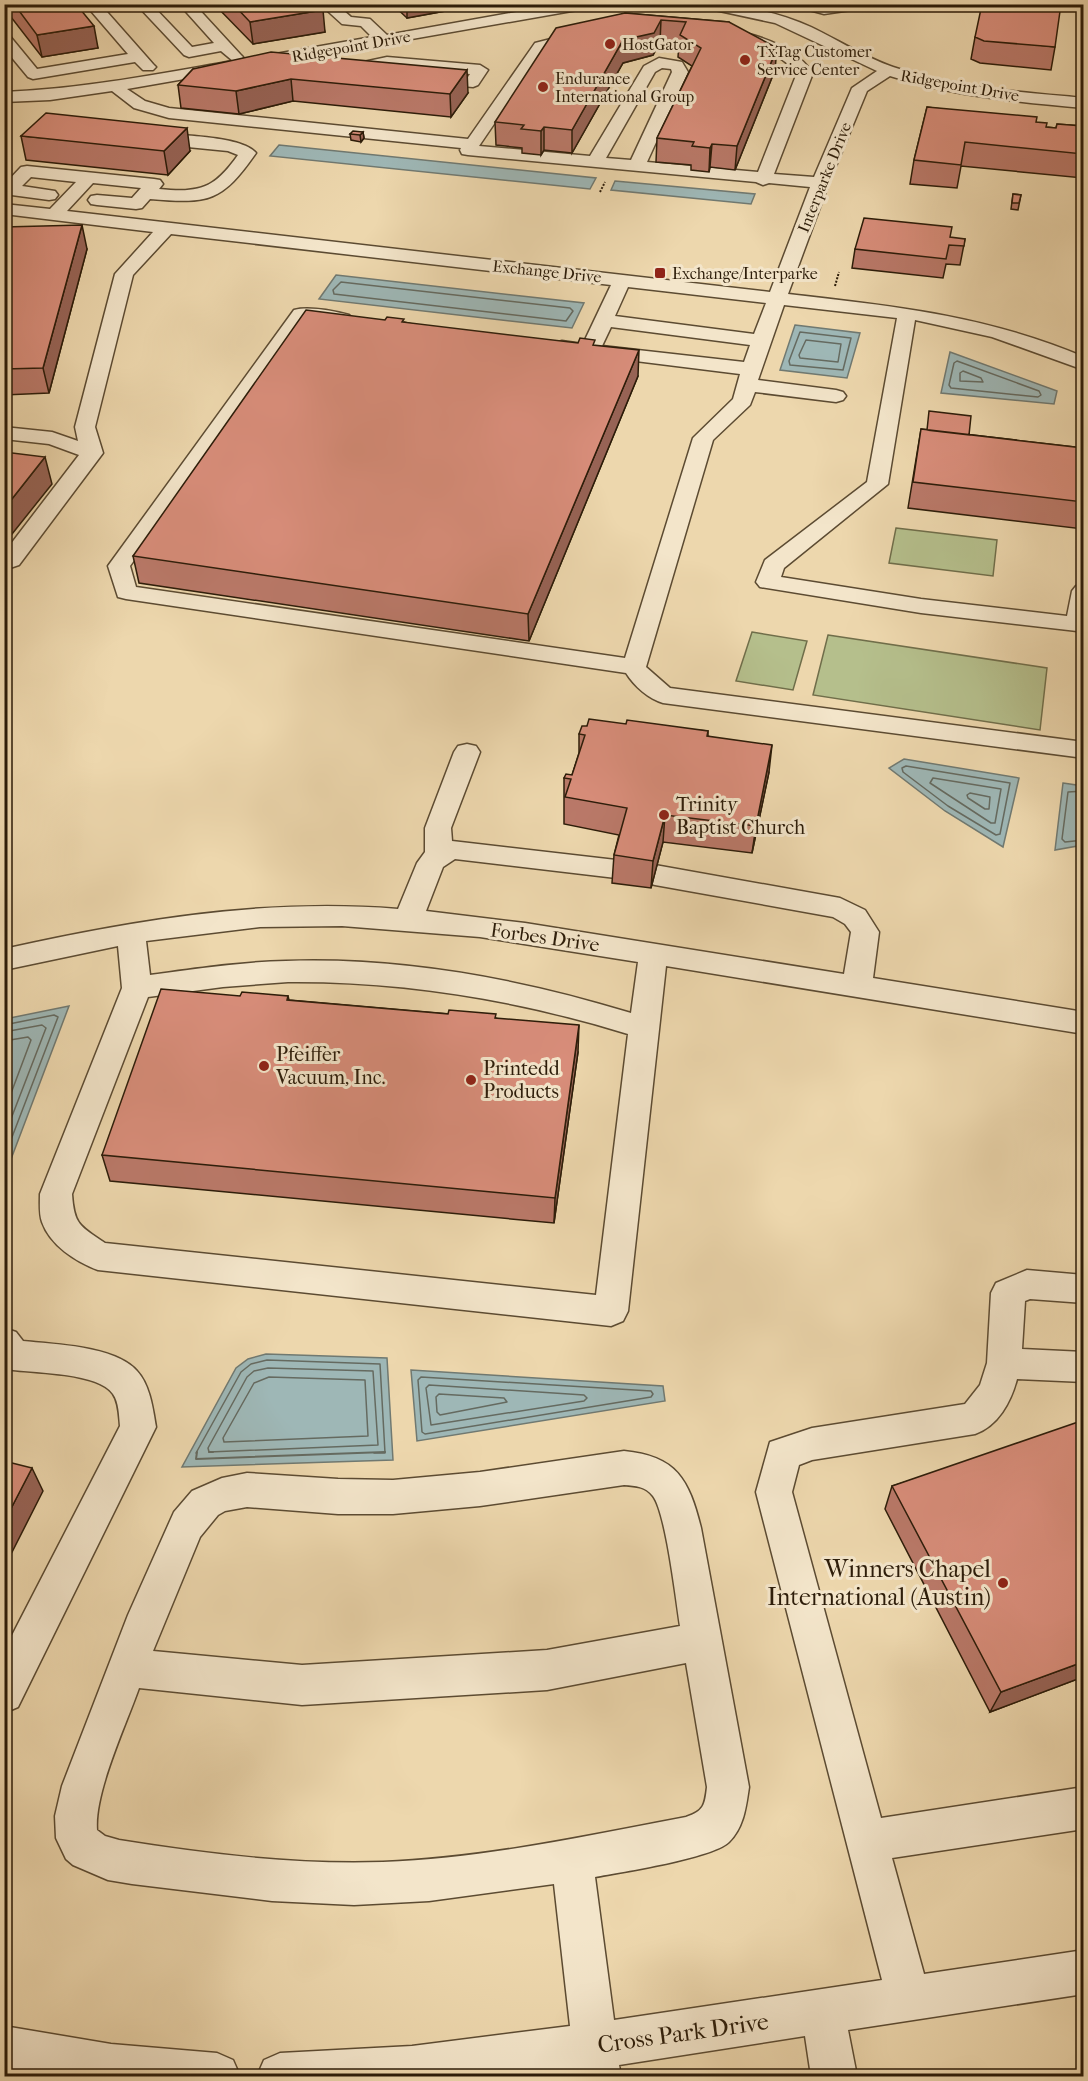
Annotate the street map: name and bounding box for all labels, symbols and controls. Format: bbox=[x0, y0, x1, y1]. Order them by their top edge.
street label: Ridgepoint Drive bbox=[290, 27, 412, 66]
place label: HostGator bbox=[622, 35, 694, 54]
marker: HostGator bbox=[603, 37, 617, 51]
place label: TxTag Customer Service Center bbox=[757, 42, 872, 79]
marker: TxTag Customer Service Center bbox=[738, 53, 752, 67]
street label: Ridgepoint Drive bbox=[899, 66, 1021, 105]
place label: Endurance International Group bbox=[555, 69, 694, 106]
marker: Endurance International Group bbox=[536, 80, 550, 94]
street label: Interparke Drive bbox=[794, 119, 855, 235]
street label: Exchange Drive bbox=[492, 256, 602, 287]
place label: Exchange/Interparke bbox=[672, 264, 818, 283]
marker: Exchange/Interparke bbox=[653, 266, 667, 280]
place label: Trinity Baptist Church bbox=[676, 793, 806, 839]
marker: Trinity Baptist Church bbox=[657, 808, 671, 822]
street label: Forbes Drive bbox=[489, 918, 601, 957]
place label: Pfeiffer Vacuum, Inc. bbox=[275, 1043, 386, 1089]
place label: Printedd Products bbox=[483, 1057, 561, 1103]
marker: Pfeiffer Vacuum, Inc. bbox=[257, 1059, 271, 1073]
marker: Printedd Products bbox=[464, 1073, 478, 1087]
place label: Winners Chapel International (Austin) bbox=[767, 1555, 991, 1611]
marker: Winners Chapel International (Austin) bbox=[996, 1576, 1010, 1590]
street label: Cross Park Drive bbox=[596, 2007, 771, 2059]

